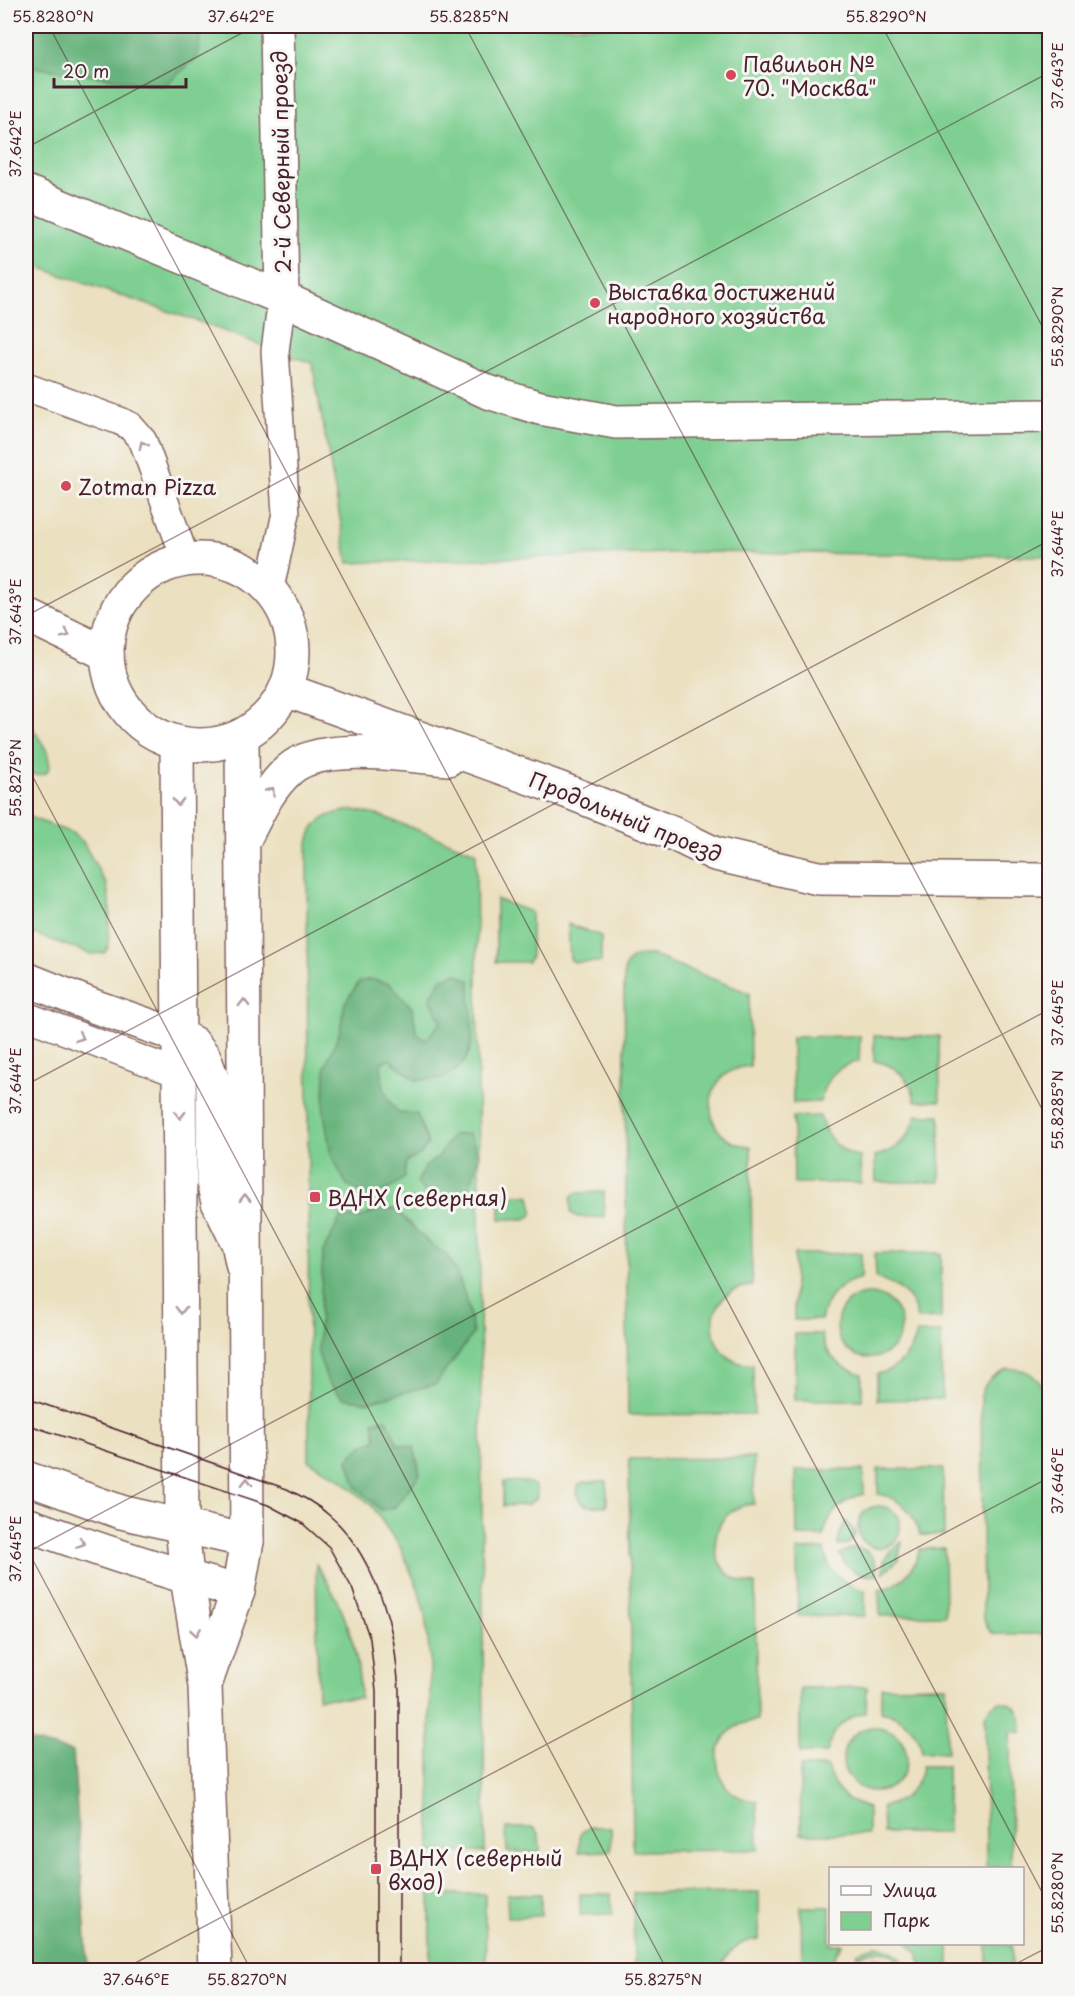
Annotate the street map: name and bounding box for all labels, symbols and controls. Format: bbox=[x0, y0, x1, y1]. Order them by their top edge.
text: 55.8280°N bbox=[12, 4, 94, 27]
text: 37.642°E bbox=[207, 4, 275, 27]
text: 55.8285°N bbox=[429, 4, 509, 27]
text: 55.8290°N bbox=[845, 4, 927, 27]
text: 37.643°E bbox=[1045, 42, 1068, 110]
place label: Павильон № 70. "Москва" bbox=[743, 47, 877, 103]
street label: 2-й Северный проезд bbox=[262, 50, 298, 274]
scale bar bbox=[54, 51, 186, 89]
text: 20 m bbox=[63, 57, 109, 84]
marker: Павильон № 70. "Москва" bbox=[724, 68, 738, 82]
text: 37.642°E bbox=[3, 110, 26, 178]
place label: Выставка достижений народного хозяйства bbox=[607, 275, 835, 331]
text: 55.8290°N bbox=[1045, 286, 1068, 368]
marker: Выставка достижений народного хозяйства bbox=[588, 296, 602, 310]
one-way arrow bbox=[139, 440, 150, 451]
place label: Zotman Pizza bbox=[78, 470, 216, 502]
marker: Zotman Pizza bbox=[59, 479, 73, 493]
text: 37.644°E bbox=[1045, 510, 1068, 578]
text: 37.643°E bbox=[3, 578, 26, 646]
one-way arrow bbox=[60, 627, 71, 639]
text: 55.8275°N bbox=[3, 739, 26, 817]
street label: Продольный проезд bbox=[525, 763, 727, 869]
one-way arrow bbox=[264, 787, 275, 798]
one-way arrow bbox=[172, 798, 184, 807]
text: 37.645°E bbox=[1045, 980, 1068, 1046]
one-way arrow bbox=[238, 999, 250, 1008]
one-way arrow bbox=[74, 1029, 85, 1042]
text: 37.644°E bbox=[3, 1047, 26, 1115]
text: 55.8285°N bbox=[1045, 1070, 1068, 1150]
one-way arrow bbox=[174, 1111, 186, 1120]
place label: ВДНХ (северная) bbox=[327, 1181, 507, 1213]
marker: ВДНХ (северная) bbox=[308, 1190, 322, 1204]
one-way arrow bbox=[239, 1194, 251, 1203]
one-way arrow bbox=[175, 1306, 187, 1315]
text: 37.646°E bbox=[1045, 1447, 1068, 1515]
one-way arrow bbox=[241, 1478, 253, 1487]
text: 37.645°E bbox=[3, 1516, 26, 1582]
one-way arrow bbox=[75, 1536, 86, 1549]
one-way arrow bbox=[189, 1628, 201, 1637]
place label: ВДНХ (северный вход) bbox=[388, 1841, 563, 1897]
text: 55.8280°N bbox=[1045, 1852, 1068, 1934]
marker: ВДНХ (северный вход) bbox=[369, 1862, 383, 1876]
legend bbox=[829, 1867, 1024, 1945]
text: Улица bbox=[883, 1876, 937, 1903]
text: Парк bbox=[883, 1906, 930, 1933]
text: 37.646°E bbox=[102, 1967, 170, 1990]
text: 55.8270°N bbox=[207, 1967, 287, 1990]
text: 55.8275°N bbox=[624, 1967, 702, 1990]

